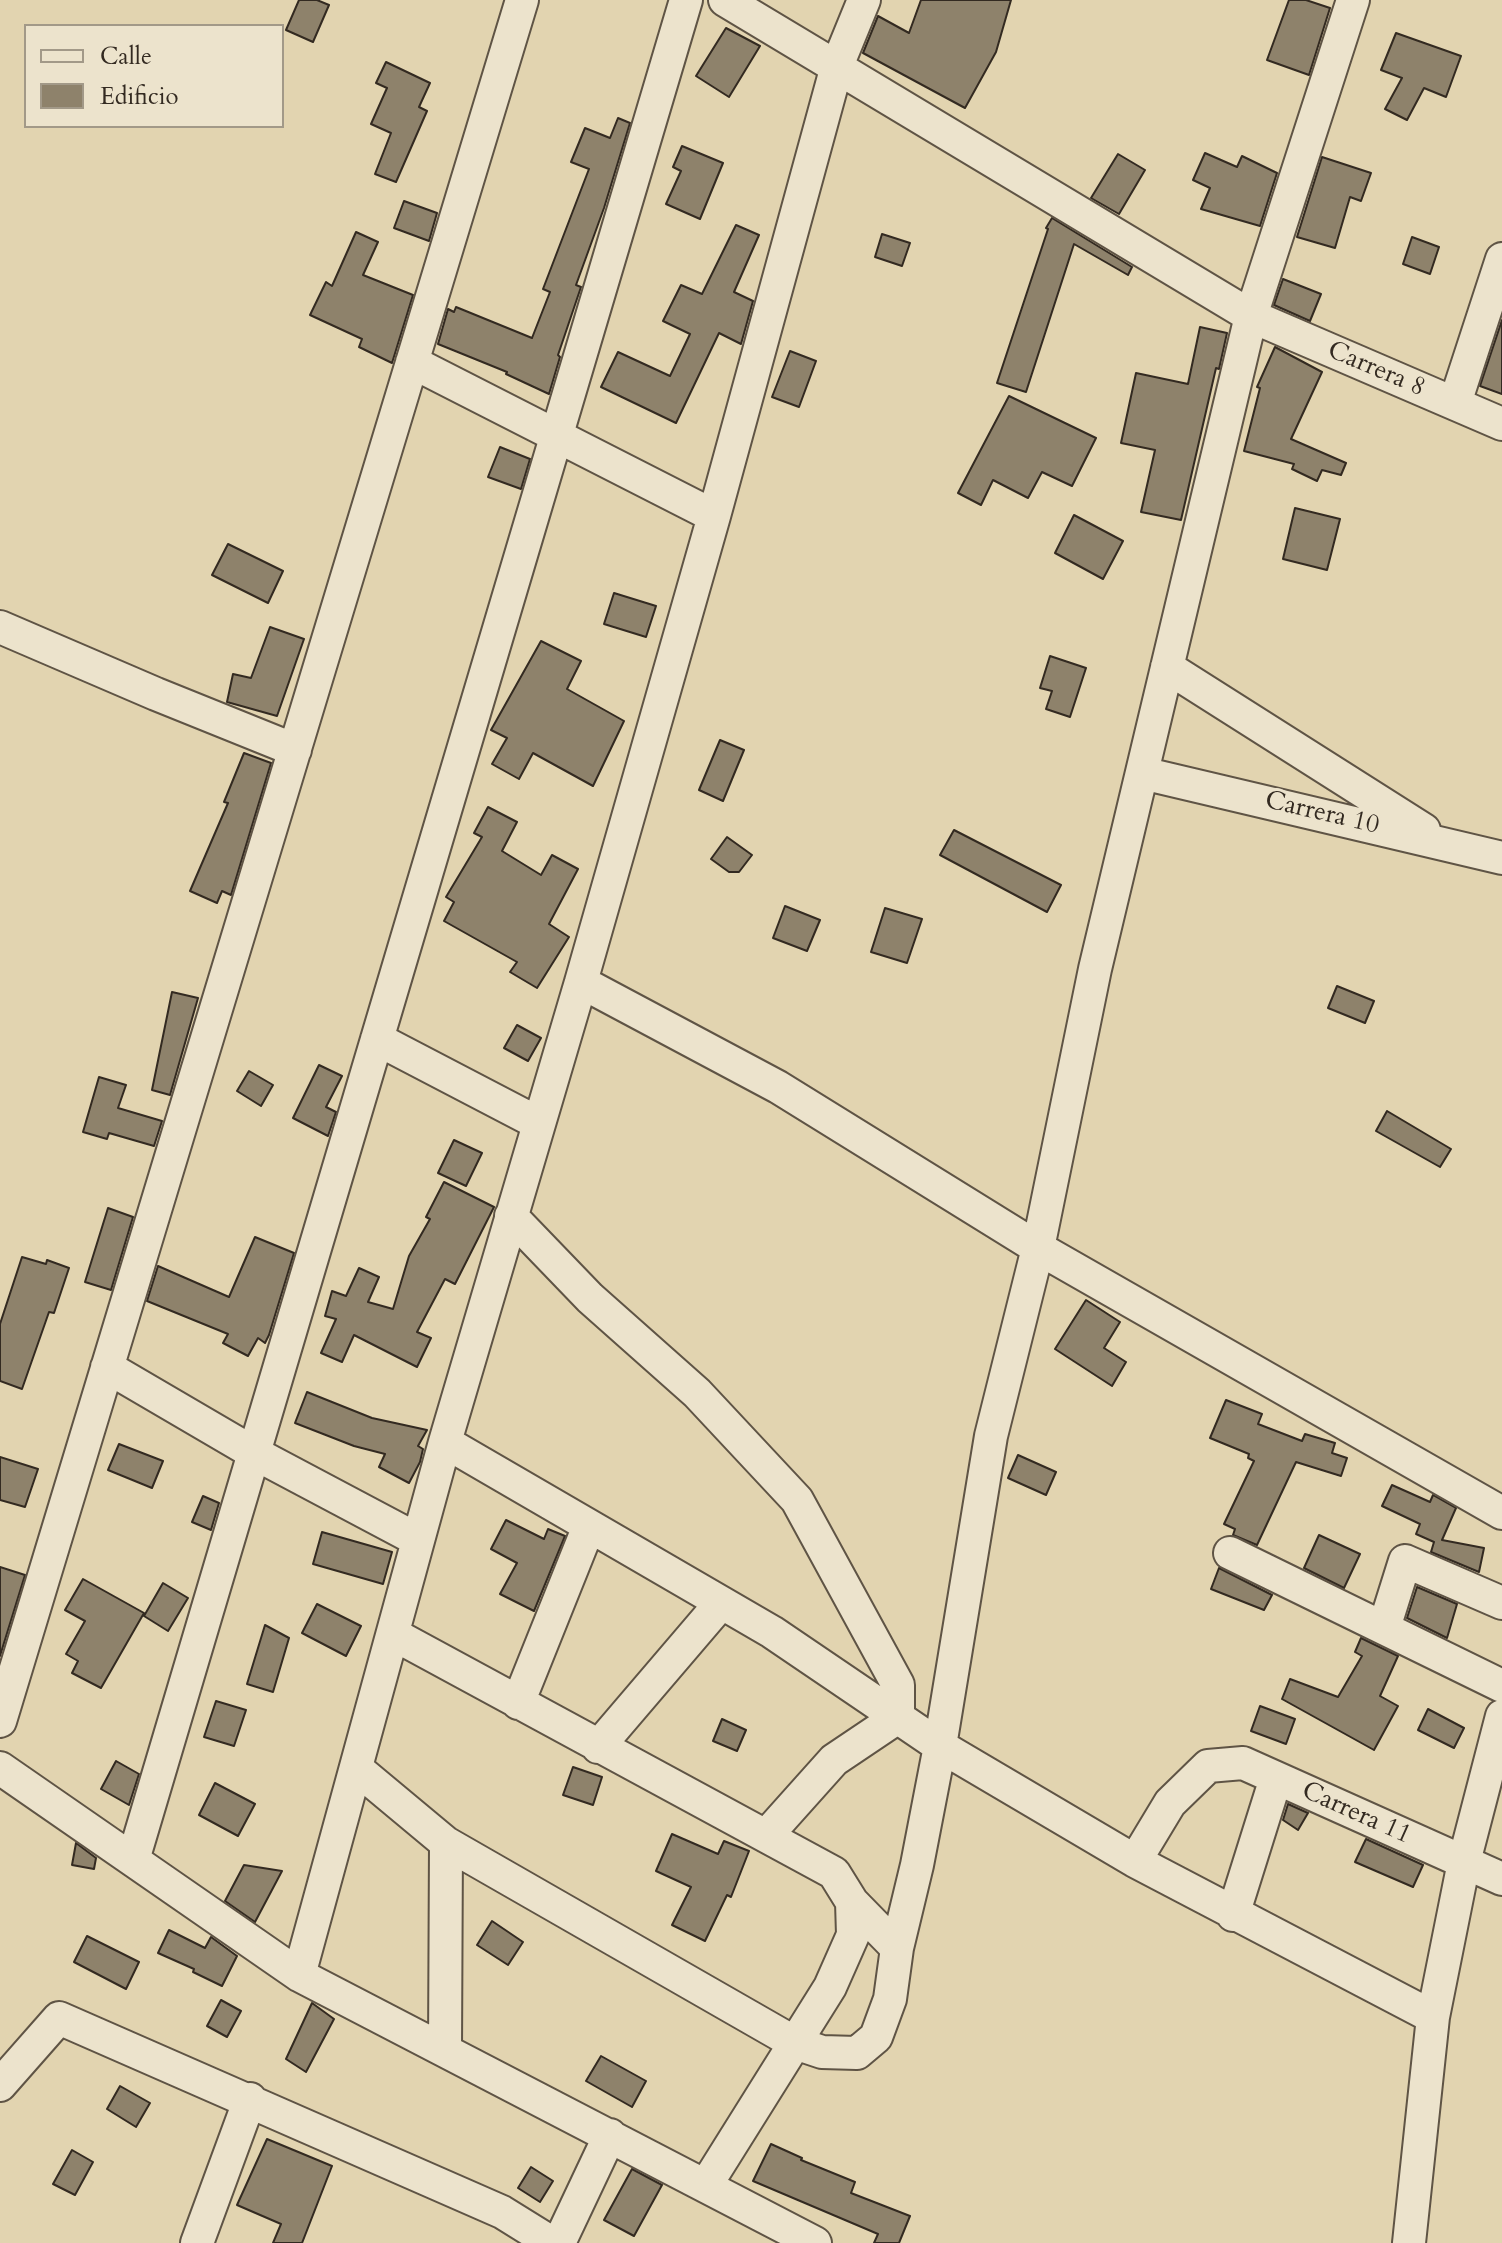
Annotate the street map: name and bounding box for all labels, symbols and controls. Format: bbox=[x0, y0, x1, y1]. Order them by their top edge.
legend bbox=[24, 24, 284, 128]
text: Calle bbox=[100, 40, 152, 73]
text: Edificio bbox=[100, 80, 179, 113]
street label: Carrera 8 bbox=[1323, 336, 1429, 404]
street label: Carrera 10 bbox=[1262, 786, 1382, 842]
street label: Carrera 11 bbox=[1297, 1776, 1415, 1852]

